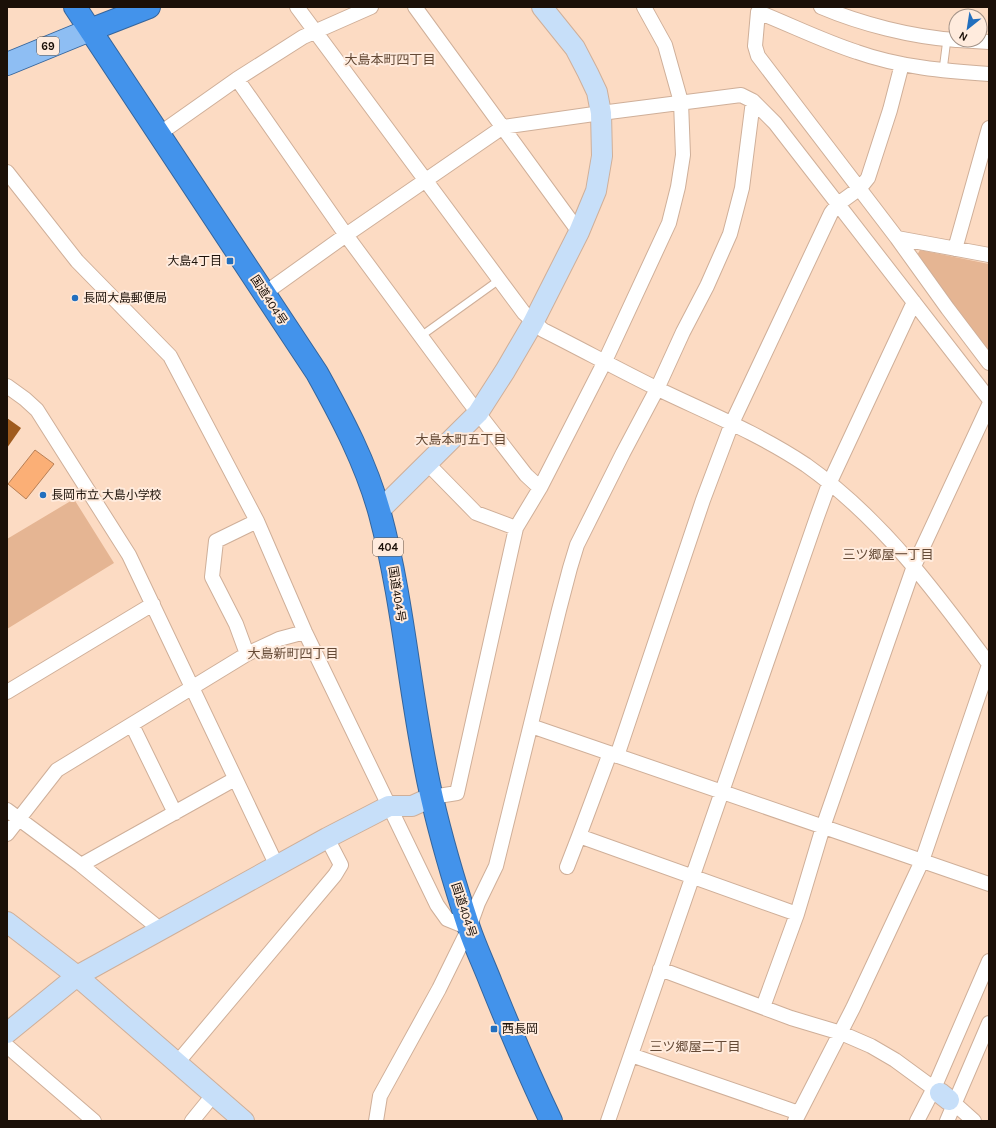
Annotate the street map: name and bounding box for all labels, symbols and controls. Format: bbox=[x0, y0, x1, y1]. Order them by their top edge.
north arrow bbox=[948, 8, 988, 48]
text: N bbox=[957, 29, 970, 44]
road number: 69 bbox=[37, 37, 59, 55]
district label: 大島本町四丁目 bbox=[344, 52, 436, 67]
place label: 大島4丁目 bbox=[167, 254, 222, 268]
marker: 大島4丁目 bbox=[225, 256, 235, 266]
street label: 国道404号 bbox=[248, 272, 290, 328]
place label: 長岡大島郵便局 bbox=[83, 291, 167, 305]
marker: 長岡大島郵便局 bbox=[70, 293, 80, 303]
district label: 大島本町五丁目 bbox=[415, 432, 507, 447]
place label: 長岡市立 大島小学校 bbox=[51, 488, 162, 502]
marker: 長岡市立 大島小学校 bbox=[38, 490, 48, 500]
road number: 404 bbox=[373, 538, 403, 556]
district label: 三ツ郷屋一丁目 bbox=[842, 547, 934, 562]
street label: 国道404号 bbox=[386, 565, 408, 623]
district label: 大島新町四丁目 bbox=[247, 646, 339, 661]
street label: 国道404号 bbox=[449, 881, 479, 939]
place label: 西長岡 bbox=[502, 1022, 538, 1036]
marker: 西長岡 bbox=[489, 1024, 499, 1034]
district label: 三ツ郷屋二丁目 bbox=[649, 1039, 741, 1054]

